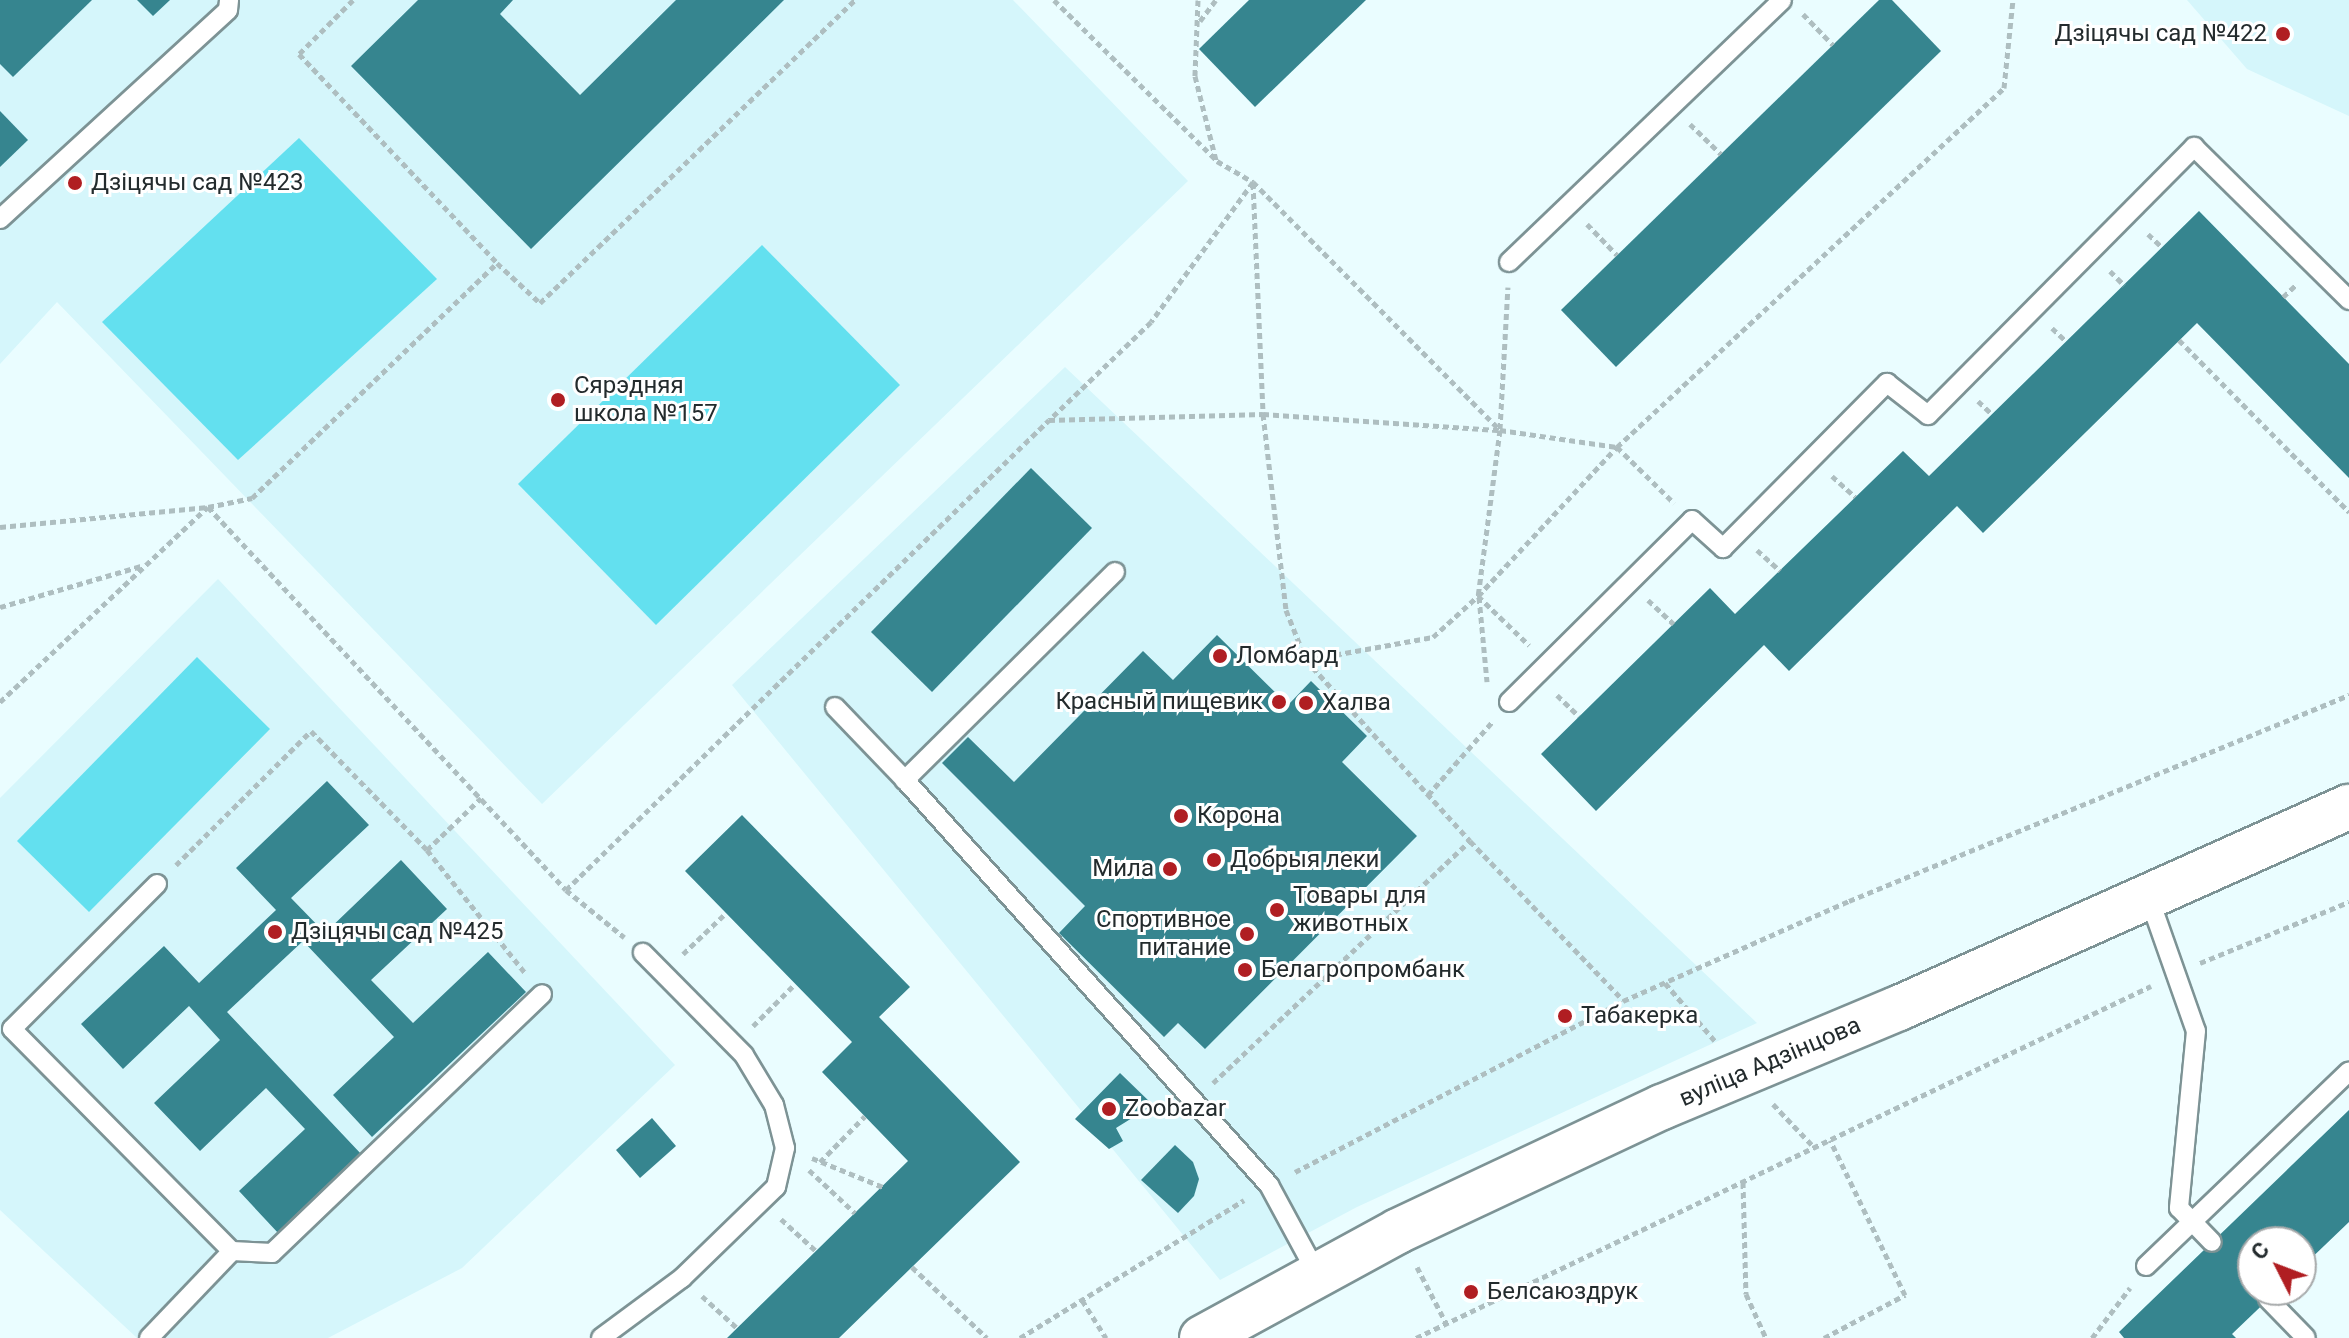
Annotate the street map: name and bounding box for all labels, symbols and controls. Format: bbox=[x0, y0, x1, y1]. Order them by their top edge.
place label: Дзіцячы сад №422 bbox=[2055, 20, 2267, 48]
marker: Дзіцячы сад №422 bbox=[2274, 25, 2292, 43]
place label: Дзіцячы сад №423 bbox=[91, 169, 303, 197]
marker: Дзіцячы сад №423 bbox=[66, 174, 84, 192]
place label: Сярэдняя школа №157 bbox=[574, 372, 718, 428]
marker: Сярэдняя школа №157 bbox=[549, 391, 567, 409]
place label: Ломбард bbox=[1236, 642, 1339, 670]
marker: Ломбард bbox=[1211, 647, 1229, 665]
place label: Красный пищевик bbox=[1055, 688, 1263, 716]
place label: Халва bbox=[1322, 689, 1391, 717]
marker: Красный пищевик bbox=[1270, 693, 1288, 711]
marker: Халва bbox=[1297, 694, 1315, 712]
place label: Корона bbox=[1197, 802, 1280, 830]
marker: Корона bbox=[1172, 807, 1190, 825]
place label: Добрыя леки bbox=[1230, 846, 1379, 874]
marker: Добрыя леки bbox=[1205, 851, 1223, 869]
place label: Мила bbox=[1092, 855, 1154, 883]
marker: Мила bbox=[1161, 860, 1179, 878]
place label: Товары для животных bbox=[1293, 882, 1426, 938]
marker: Товары для животных bbox=[1268, 901, 1286, 919]
place label: Спортивное питание bbox=[1096, 906, 1231, 962]
place label: Дзіцячы сад №425 bbox=[291, 918, 503, 946]
marker: Дзіцячы сад №425 bbox=[266, 923, 284, 941]
marker: Спортивное питание bbox=[1238, 925, 1256, 943]
place label: Белагропромбанк bbox=[1261, 956, 1465, 984]
marker: Белагропромбанк bbox=[1236, 961, 1254, 979]
place label: Табакерка bbox=[1581, 1002, 1698, 1030]
marker: Табакерка bbox=[1556, 1007, 1574, 1025]
street label: вуліца Адзінцова bbox=[1675, 1011, 1865, 1113]
place label: Zoobazar bbox=[1125, 1095, 1226, 1123]
marker: Zoobazar bbox=[1100, 1100, 1118, 1118]
north arrow bbox=[2237, 1226, 2317, 1306]
text: С bbox=[2246, 1237, 2274, 1265]
place label: Белсаюздрук bbox=[1487, 1278, 1638, 1306]
marker: Белсаюздрук bbox=[1462, 1283, 1480, 1301]

